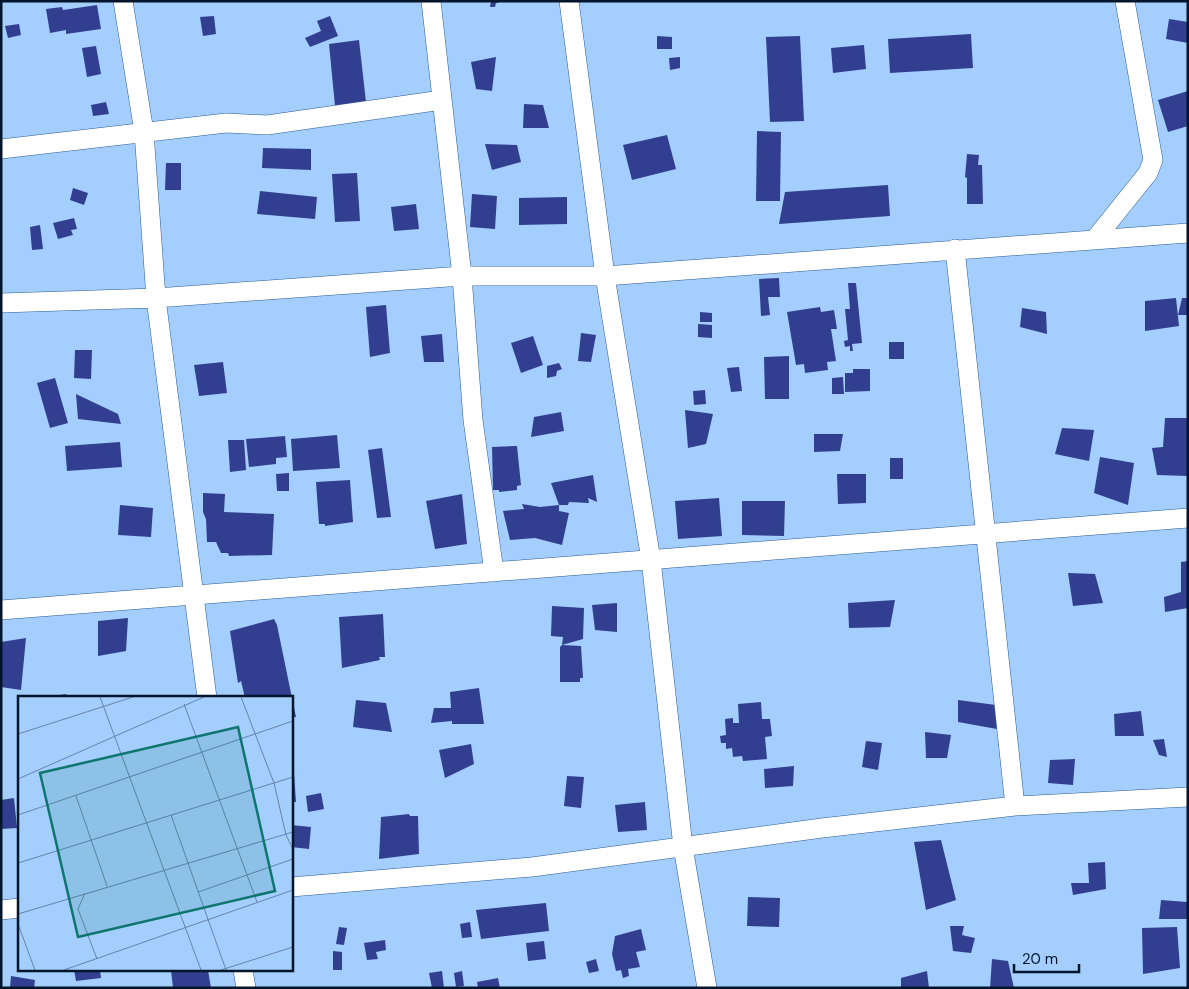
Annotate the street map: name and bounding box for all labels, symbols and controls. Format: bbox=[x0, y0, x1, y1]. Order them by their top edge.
inset map bbox=[18, 696, 292, 972]
scale bar bbox=[1014, 942, 1079, 974]
text: 20 m bbox=[1022, 949, 1058, 969]

